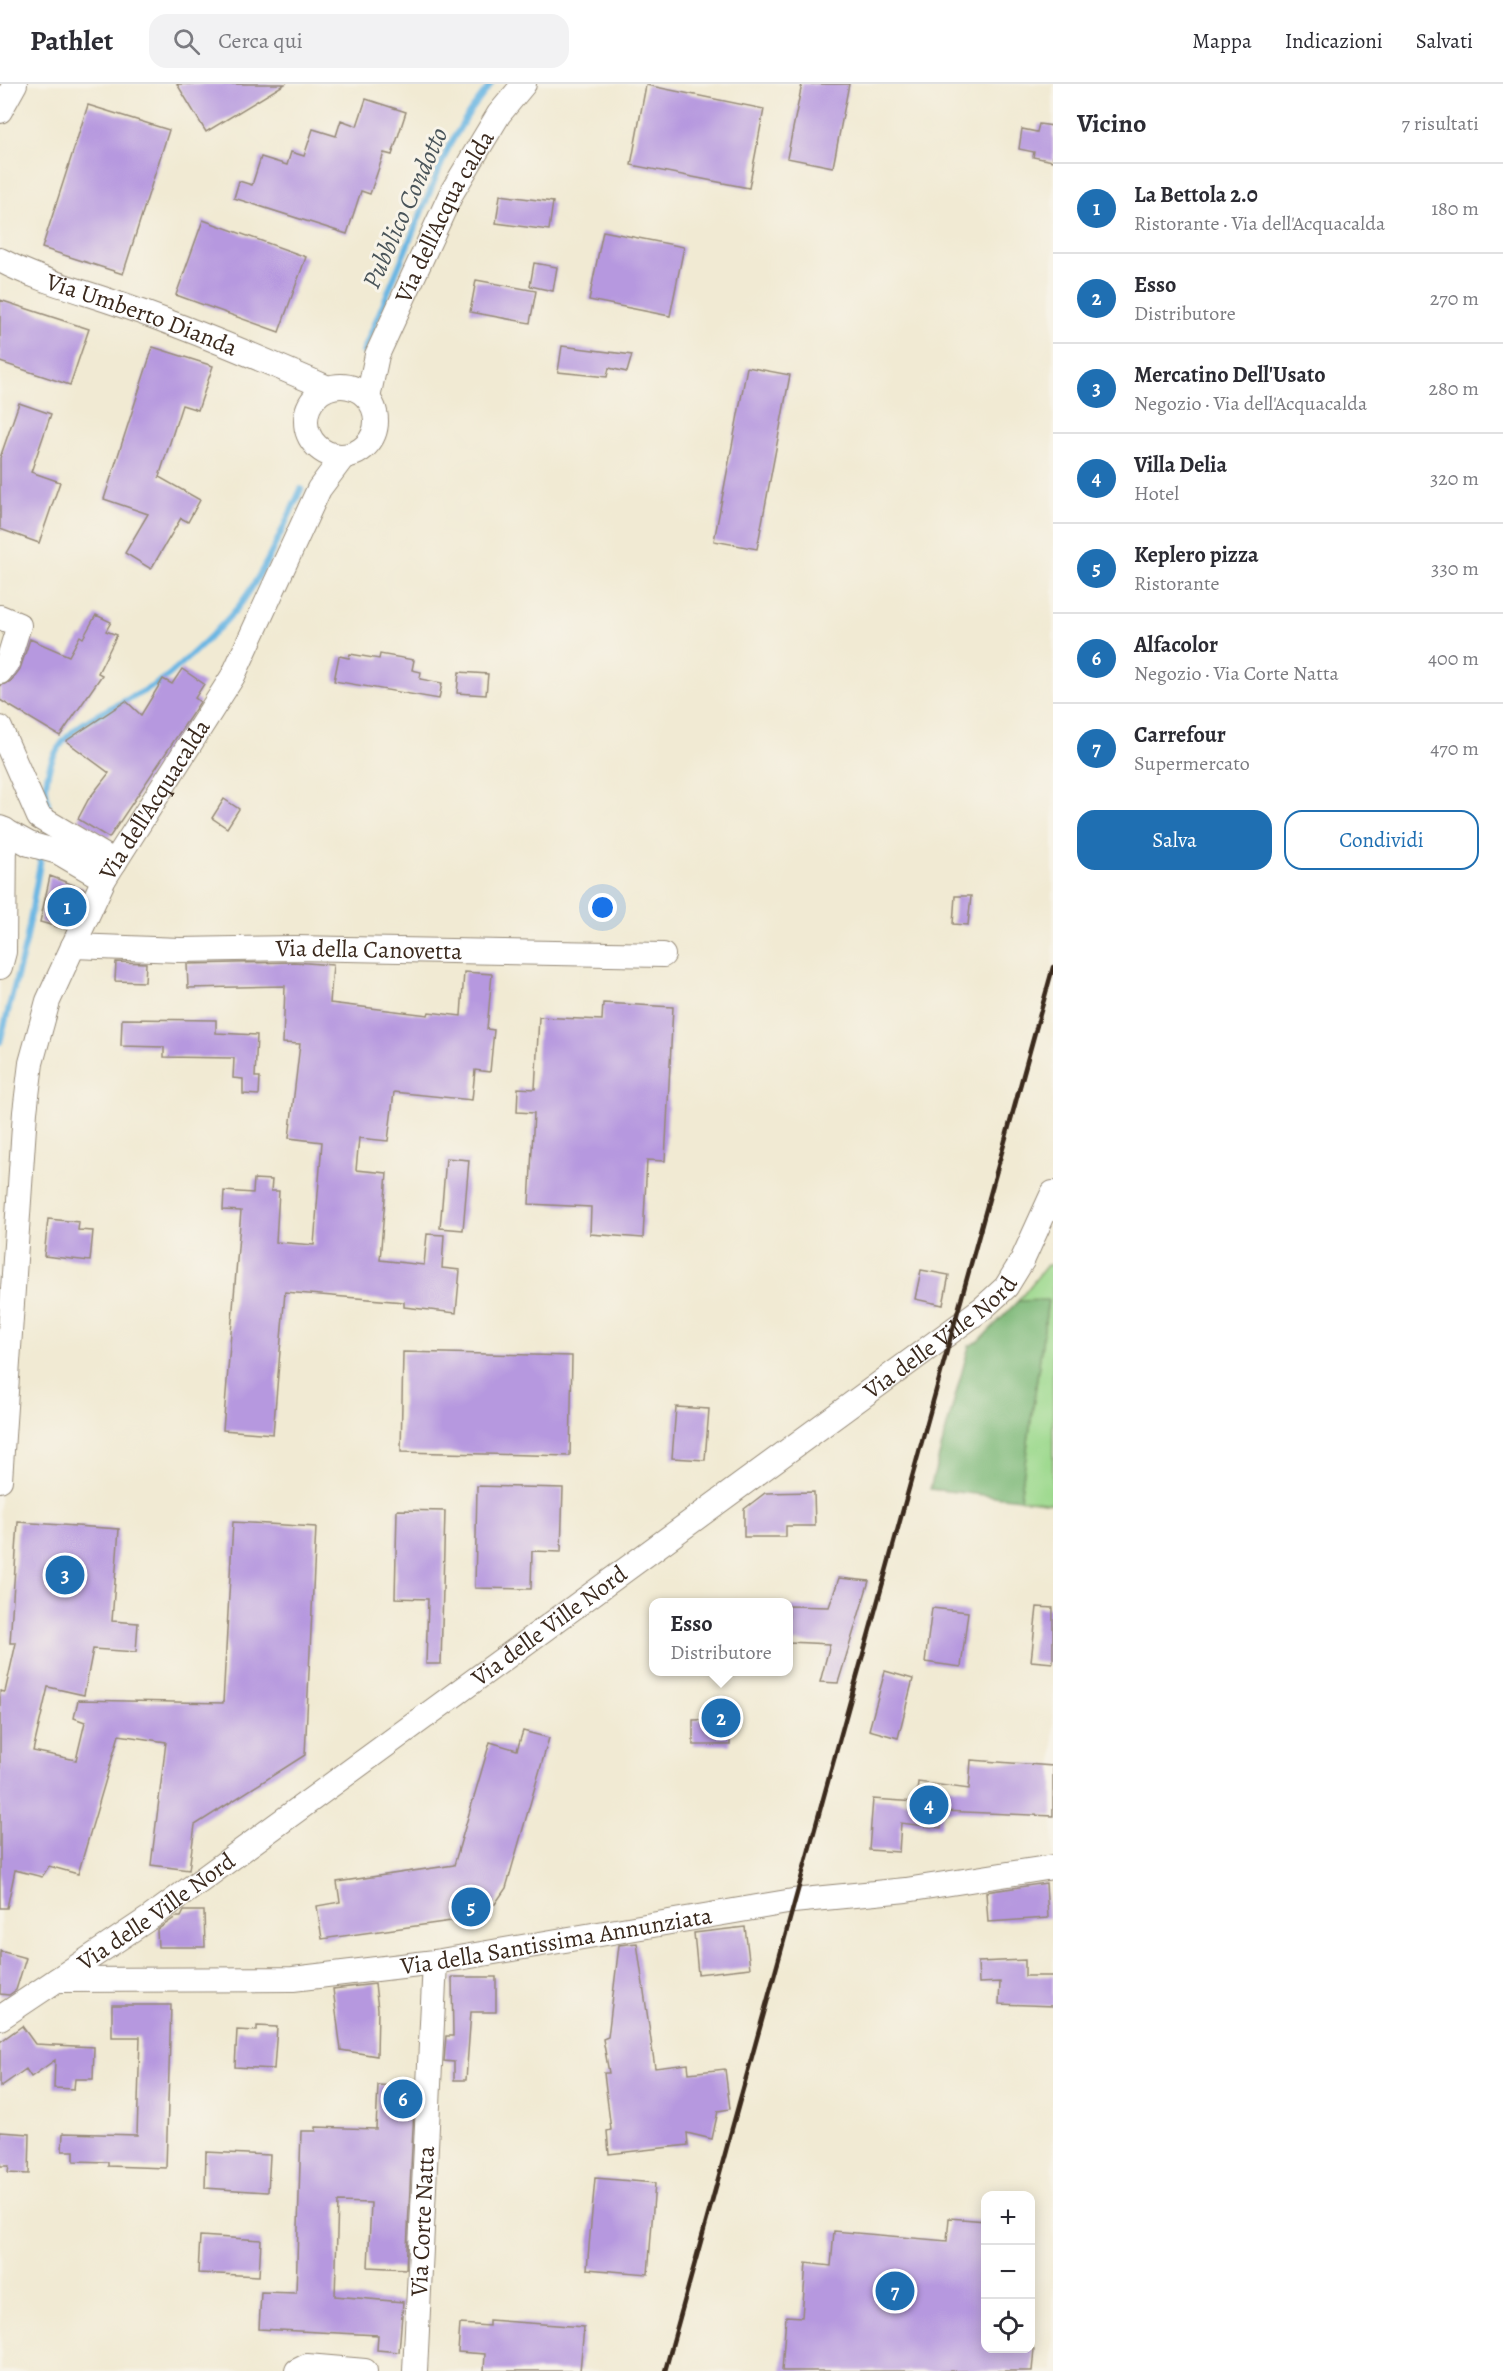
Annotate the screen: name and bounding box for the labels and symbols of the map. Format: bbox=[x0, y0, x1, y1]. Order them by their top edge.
water label: Pubblico Condotto bbox=[354, 122, 456, 294]
street label: Via dell'Acqua calda bbox=[387, 124, 502, 309]
street label: Via Umberto Dianda bbox=[41, 265, 243, 364]
street label: Via dell'Acquacalda bbox=[91, 712, 218, 887]
pin: 1 bbox=[48, 884, 86, 930]
your location bbox=[588, 893, 617, 922]
street label: Via della Canovetta bbox=[274, 932, 463, 967]
street label: Via delle Ville Nord bbox=[856, 1270, 1025, 1407]
pin: 3 bbox=[46, 1552, 84, 1598]
street label: Via delle Ville Nord bbox=[464, 1558, 634, 1694]
pin: 2 bbox=[702, 1696, 740, 1740]
pin: 4 bbox=[910, 1782, 948, 1828]
street label: Via delle Ville Nord bbox=[70, 1845, 241, 1978]
pin: 5 bbox=[452, 1884, 490, 1930]
street label: Via della Santissima Annunziata bbox=[398, 1899, 715, 1982]
pin: 6 bbox=[384, 2076, 422, 2122]
street label: Via Corte Natta bbox=[403, 2144, 442, 2298]
pin: 7 bbox=[876, 2268, 914, 2314]

